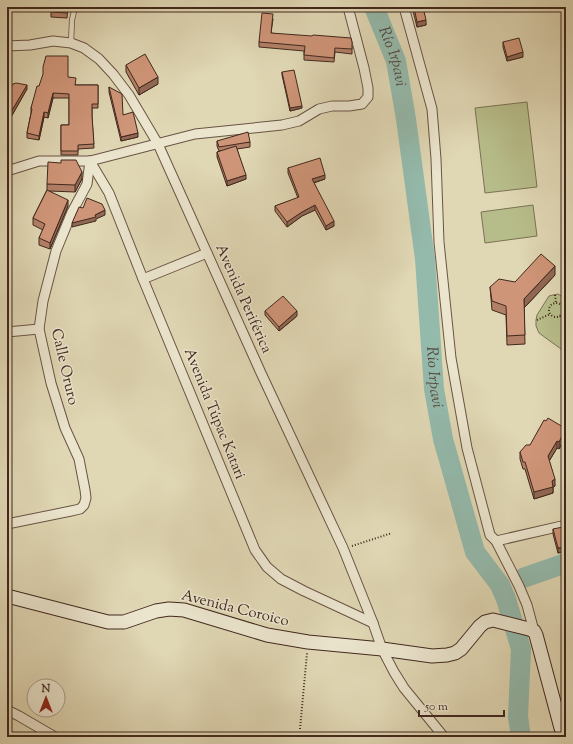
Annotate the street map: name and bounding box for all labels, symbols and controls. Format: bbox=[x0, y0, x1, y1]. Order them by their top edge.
water label: Río Irpavi bbox=[372, 23, 412, 88]
street label: Avenida Periférica bbox=[210, 241, 277, 357]
street label: Calle Oruro bbox=[45, 327, 83, 407]
street label: Avenida Túpac Katari bbox=[178, 345, 250, 483]
water label: Río Irpavi bbox=[420, 346, 449, 410]
street label: Avenida Coroico bbox=[179, 585, 291, 633]
north arrow bbox=[26, 678, 66, 718]
text: N bbox=[41, 681, 51, 697]
scale bar bbox=[419, 692, 504, 718]
text: 50 m bbox=[424, 698, 448, 716]

